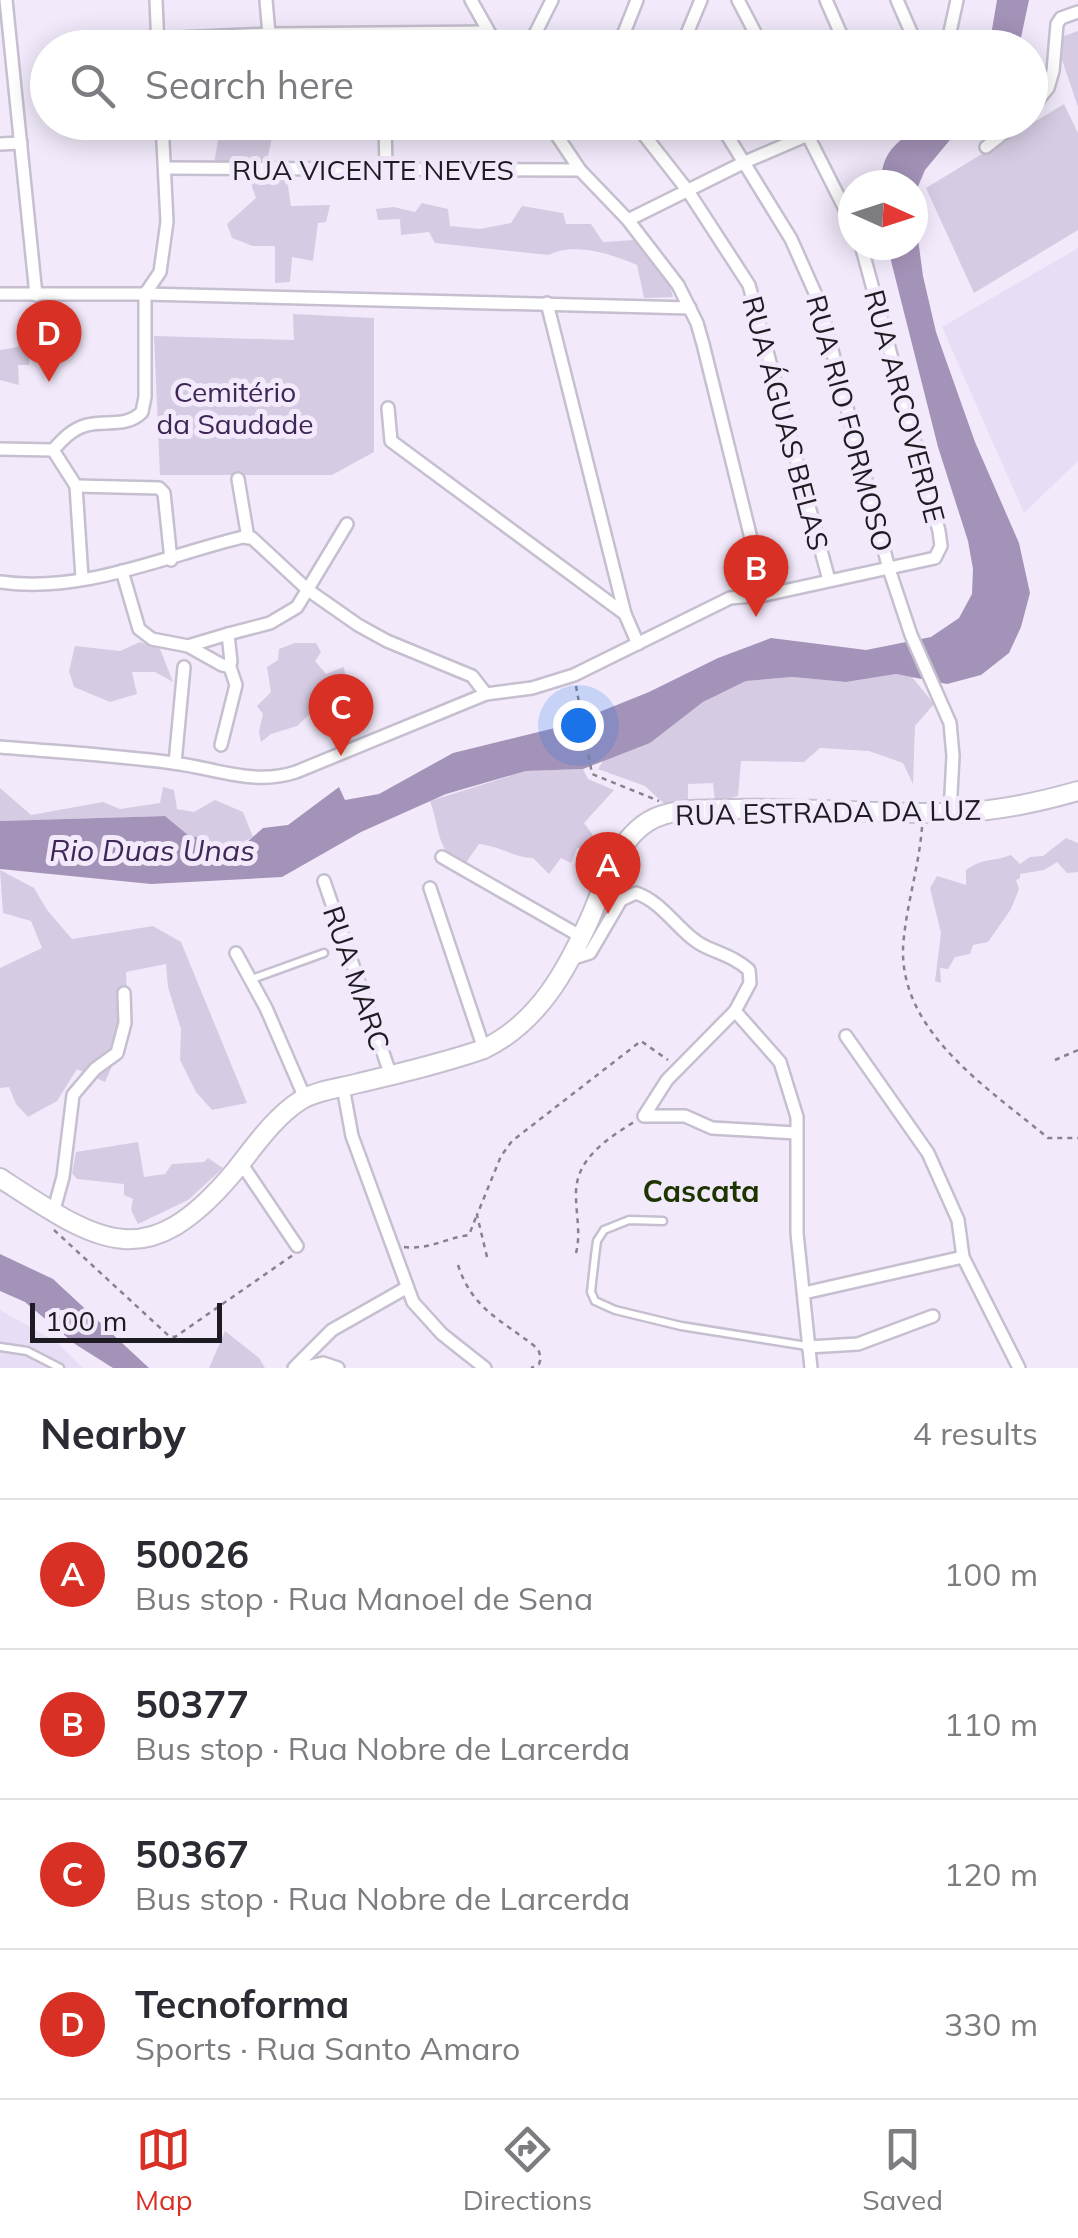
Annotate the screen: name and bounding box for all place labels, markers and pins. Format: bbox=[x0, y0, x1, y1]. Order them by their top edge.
pin: D bbox=[17, 300, 82, 382]
pin: B bbox=[724, 534, 788, 617]
pin: C bbox=[308, 674, 374, 756]
pin: A bbox=[576, 832, 640, 914]

